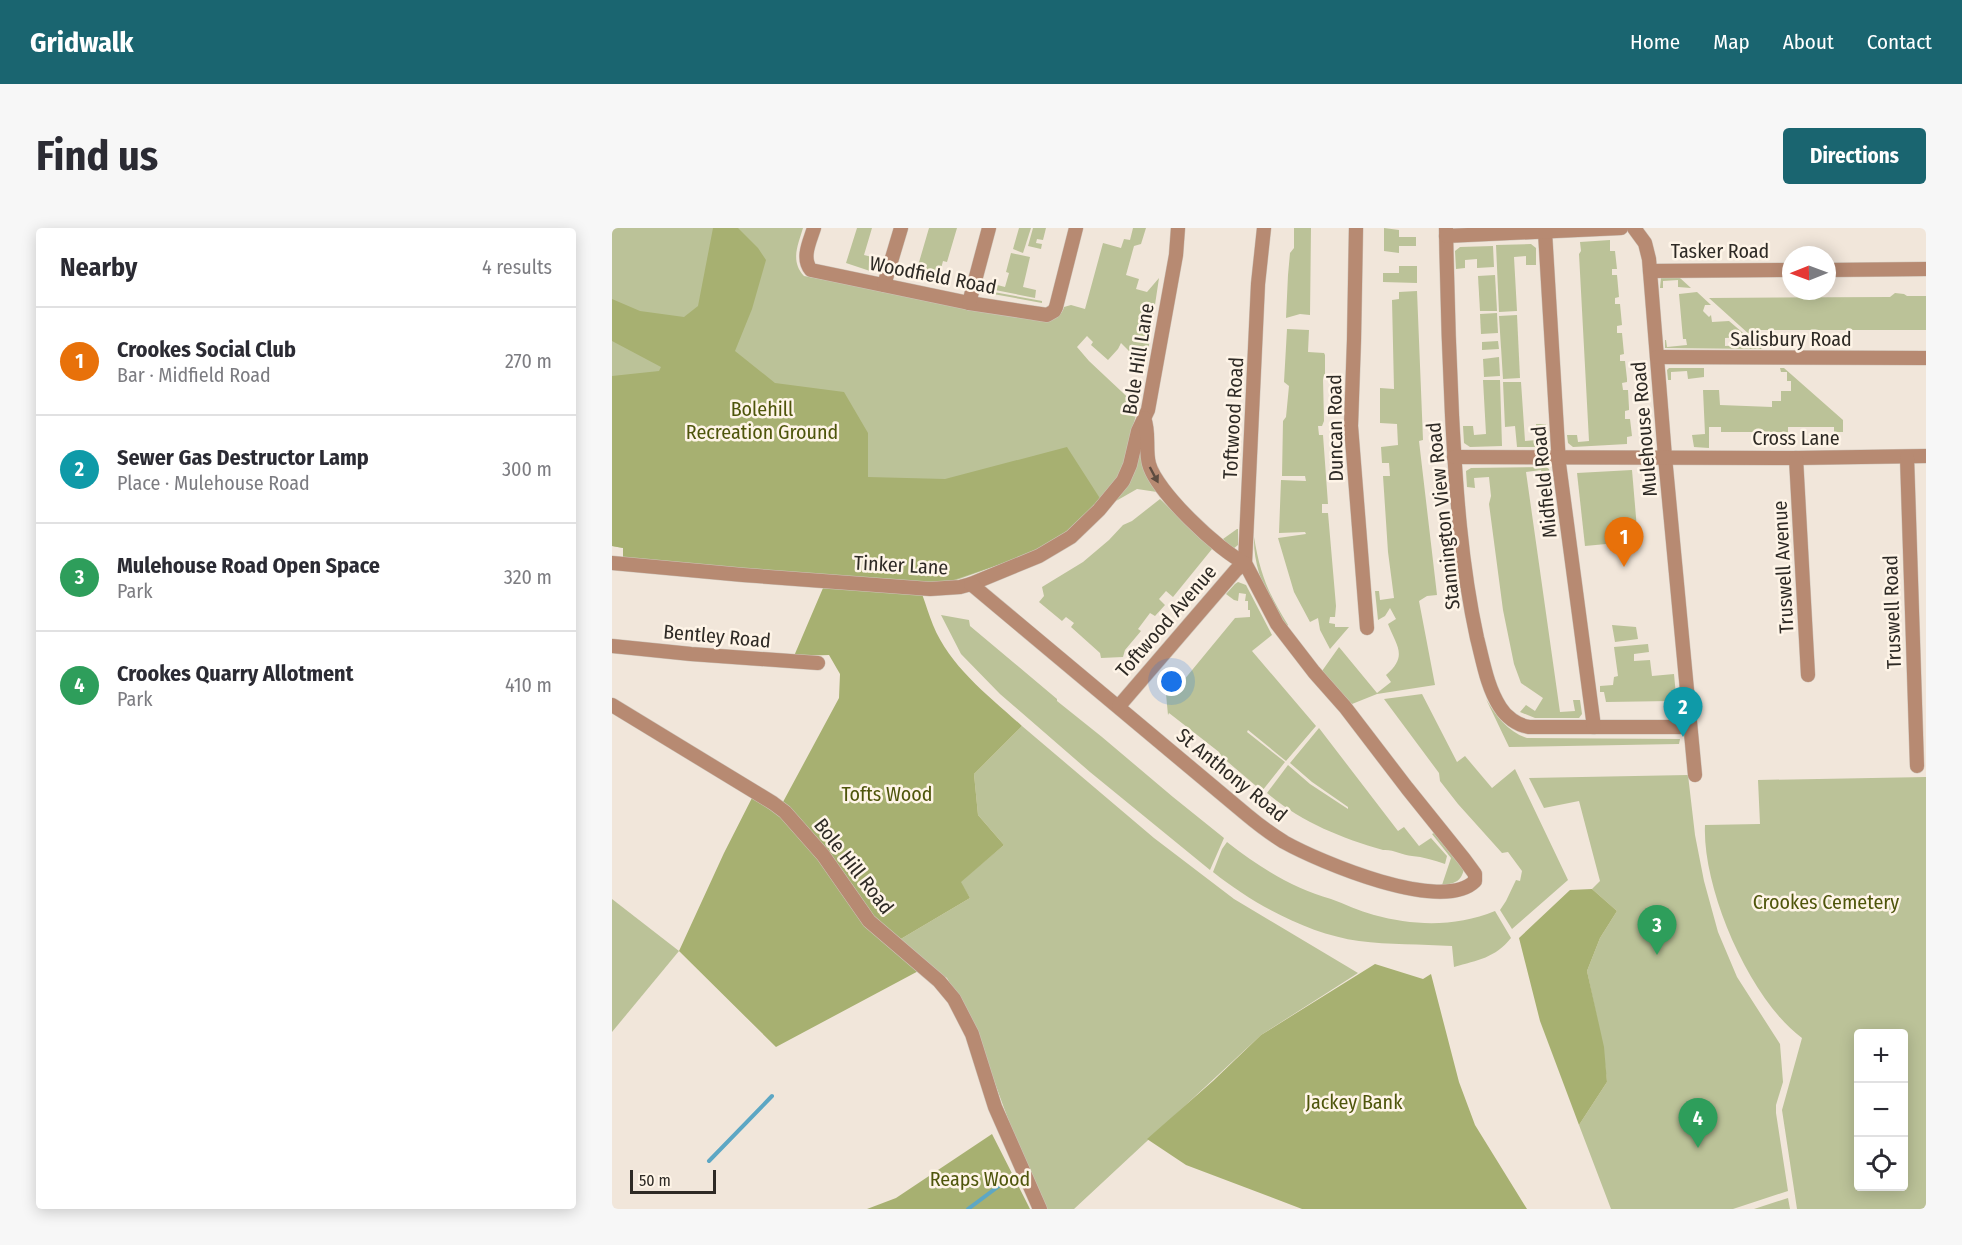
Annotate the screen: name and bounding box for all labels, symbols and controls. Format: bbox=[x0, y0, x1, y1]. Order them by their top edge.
text: Gridwalk bbox=[30, 26, 134, 59]
text: Home bbox=[1630, 29, 1680, 55]
text: Map bbox=[1713, 29, 1750, 55]
text: About bbox=[1783, 29, 1834, 55]
text: Contact bbox=[1867, 29, 1932, 55]
button: Directions bbox=[1783, 128, 1926, 184]
text: Find us bbox=[36, 131, 158, 181]
street label: Tasker Road bbox=[1671, 239, 1769, 263]
north arrow bbox=[1782, 246, 1836, 300]
street label: Woodfield Road bbox=[867, 251, 999, 299]
text: Nearby bbox=[60, 252, 137, 283]
text: 4 results bbox=[482, 255, 552, 279]
street label: Bole Hill Lane bbox=[1117, 302, 1159, 416]
street label: Salisbury Road bbox=[1730, 327, 1852, 351]
text: Crookes Social Club bbox=[117, 336, 296, 363]
text: 1 bbox=[75, 349, 84, 373]
text: 270 m bbox=[505, 349, 552, 373]
street label: Toftwood Road bbox=[1218, 356, 1248, 480]
street label: Mulehouse Road bbox=[1626, 360, 1662, 498]
text: Bar · Midfield Road bbox=[117, 363, 271, 387]
street label: Duncan Road bbox=[1322, 374, 1348, 482]
park label: Bolehill Recreation Ground bbox=[686, 397, 838, 444]
street label: Stannington View Road bbox=[1421, 421, 1465, 611]
street label: Midfield Road bbox=[1526, 425, 1562, 539]
street label: Cross Lane bbox=[1752, 426, 1840, 450]
text: Sewer Gas Destructor Lamp bbox=[117, 444, 369, 471]
text: 2 bbox=[75, 457, 84, 481]
text: 300 m bbox=[502, 457, 552, 481]
one-way arrow bbox=[1149, 467, 1159, 484]
text: Place · Mulehouse Road bbox=[117, 471, 310, 495]
street label: Truswell Avenue bbox=[1768, 500, 1798, 634]
pin: 1 bbox=[1604, 518, 1644, 567]
street label: Tinker Lane bbox=[853, 551, 949, 579]
text: Mulehouse Road Open Space bbox=[117, 552, 380, 579]
street label: Truswell Road bbox=[1878, 555, 1906, 669]
street label: Toftwood Avenue bbox=[1111, 560, 1221, 682]
text: 3 bbox=[75, 565, 84, 589]
text: 320 m bbox=[504, 565, 552, 589]
text: Park bbox=[117, 579, 153, 603]
street label: Bentley Road bbox=[662, 619, 772, 653]
text: Crookes Quarry Allotment bbox=[117, 660, 353, 687]
your location bbox=[1157, 667, 1186, 696]
text: 4 bbox=[74, 673, 85, 697]
text: 410 m bbox=[505, 673, 552, 697]
text: Park bbox=[117, 687, 153, 711]
pin: 2 bbox=[1664, 688, 1702, 737]
street label: St Anthony Road bbox=[1172, 723, 1292, 827]
park label: Tofts Wood bbox=[841, 782, 933, 806]
street label: Bole Hill Road bbox=[809, 813, 899, 919]
park label: Crookes Cemetery bbox=[1753, 890, 1899, 914]
pin: 3 bbox=[1638, 906, 1676, 955]
map controls bbox=[1854, 1029, 1908, 1191]
button: + bbox=[1854, 1029, 1908, 1083]
button: − bbox=[1854, 1083, 1908, 1137]
park label: Jackey Bank bbox=[1306, 1090, 1403, 1114]
pin: 4 bbox=[1678, 1098, 1718, 1148]
button: locate bbox=[1854, 1137, 1908, 1191]
scale bar bbox=[630, 1167, 716, 1194]
park label: Reaps Wood bbox=[930, 1167, 1030, 1191]
text: 50 m bbox=[639, 1171, 671, 1190]

